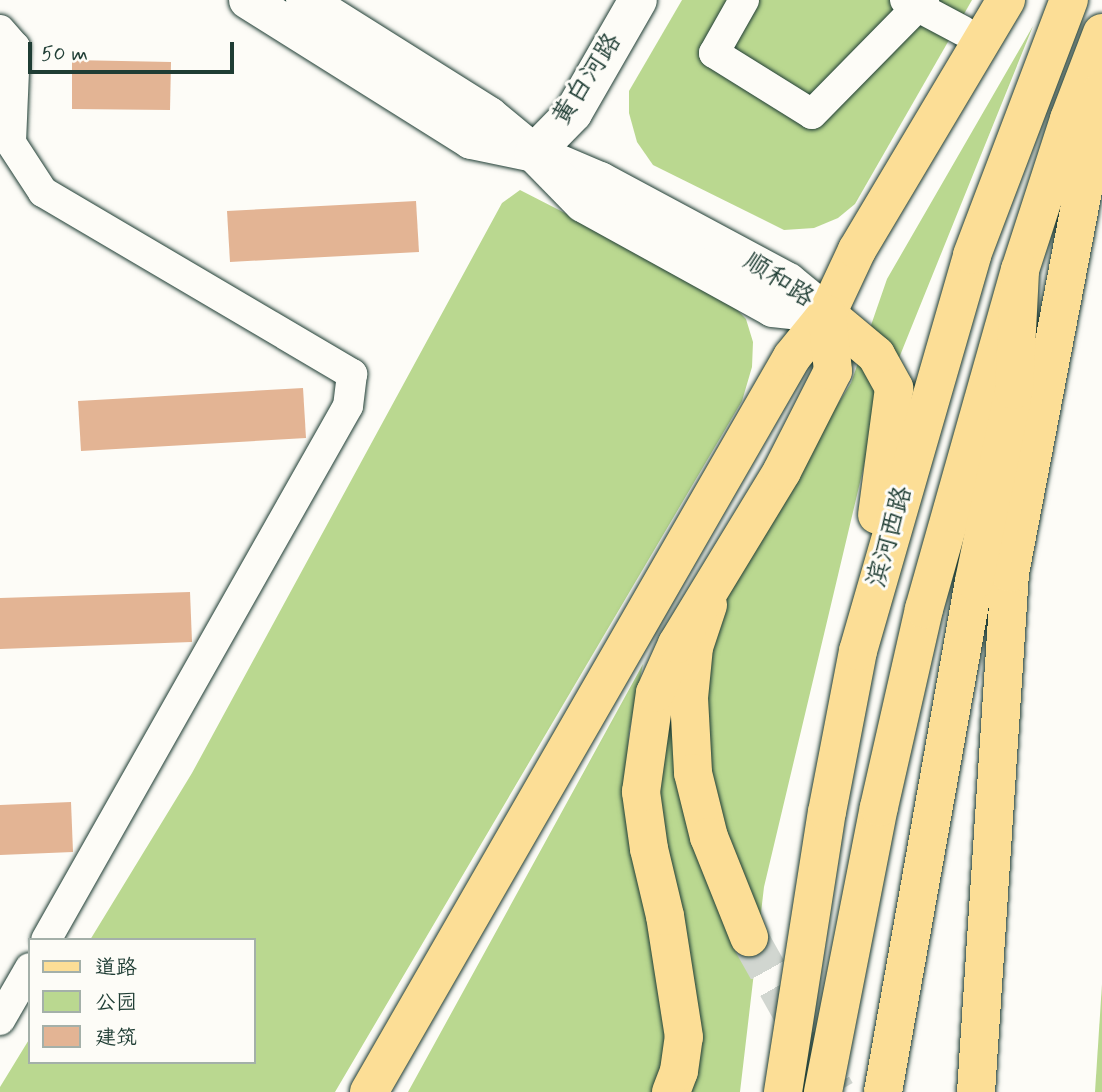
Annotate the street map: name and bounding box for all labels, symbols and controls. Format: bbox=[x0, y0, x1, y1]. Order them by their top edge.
scale bar bbox=[32, 28, 238, 72]
street label: 黄白河路 bbox=[547, 28, 629, 132]
text: 50 m bbox=[41, 40, 88, 68]
street label: 顺和路 bbox=[737, 247, 819, 315]
street label: 滨河西路 bbox=[862, 483, 920, 591]
legend bbox=[28, 938, 256, 1064]
text: 道路 bbox=[95, 954, 137, 982]
text: 公园 bbox=[95, 989, 137, 1017]
text: 建筑 bbox=[95, 1024, 137, 1052]

